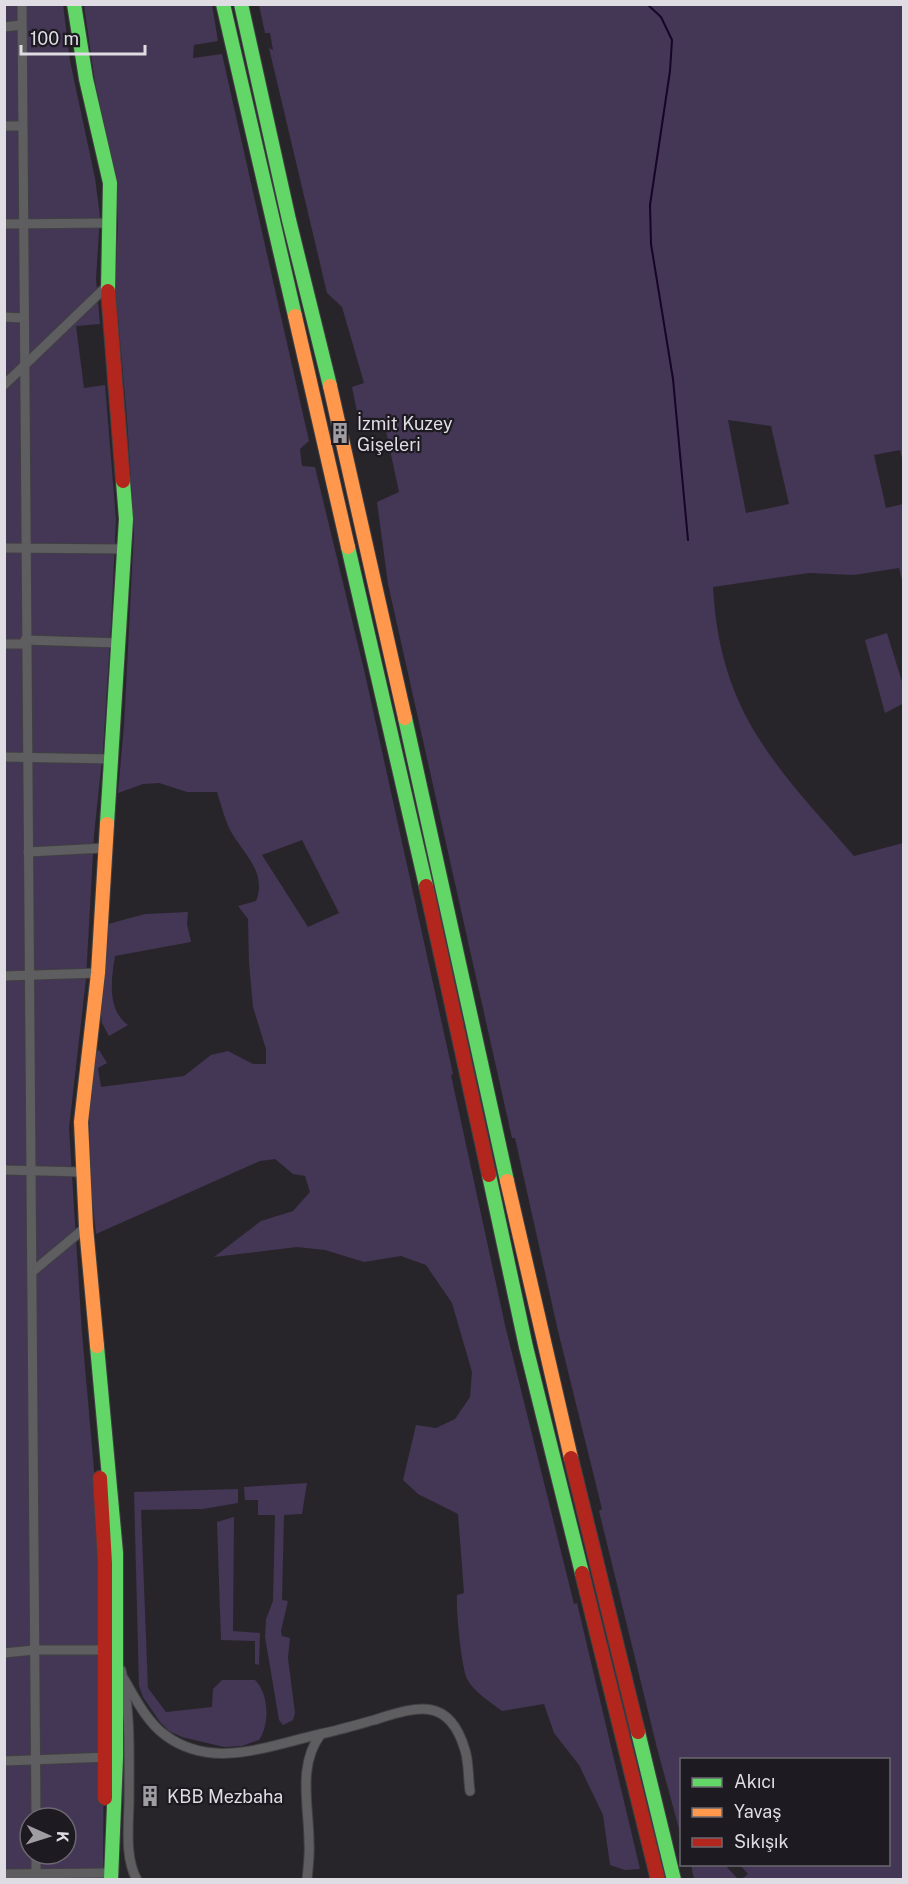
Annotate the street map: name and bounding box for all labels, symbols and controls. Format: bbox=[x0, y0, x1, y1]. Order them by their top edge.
scale bar bbox=[21, 18, 146, 56]
text: 100 m bbox=[30, 28, 79, 49]
place label: İzmit Kuzey Gişeleri bbox=[357, 412, 453, 455]
building icon: İzmit Kuzey Gişeleri bbox=[328, 421, 352, 445]
legend bbox=[680, 1758, 890, 1866]
text: Akıcı bbox=[734, 1771, 775, 1792]
building icon: KBB Mezbaha bbox=[138, 1784, 162, 1808]
place label: KBB Mezbaha bbox=[167, 1786, 283, 1807]
text: Yavaş bbox=[734, 1801, 781, 1822]
north arrow bbox=[18, 1806, 78, 1866]
text: K bbox=[53, 1831, 72, 1844]
text: Sıkışık bbox=[734, 1831, 789, 1852]

